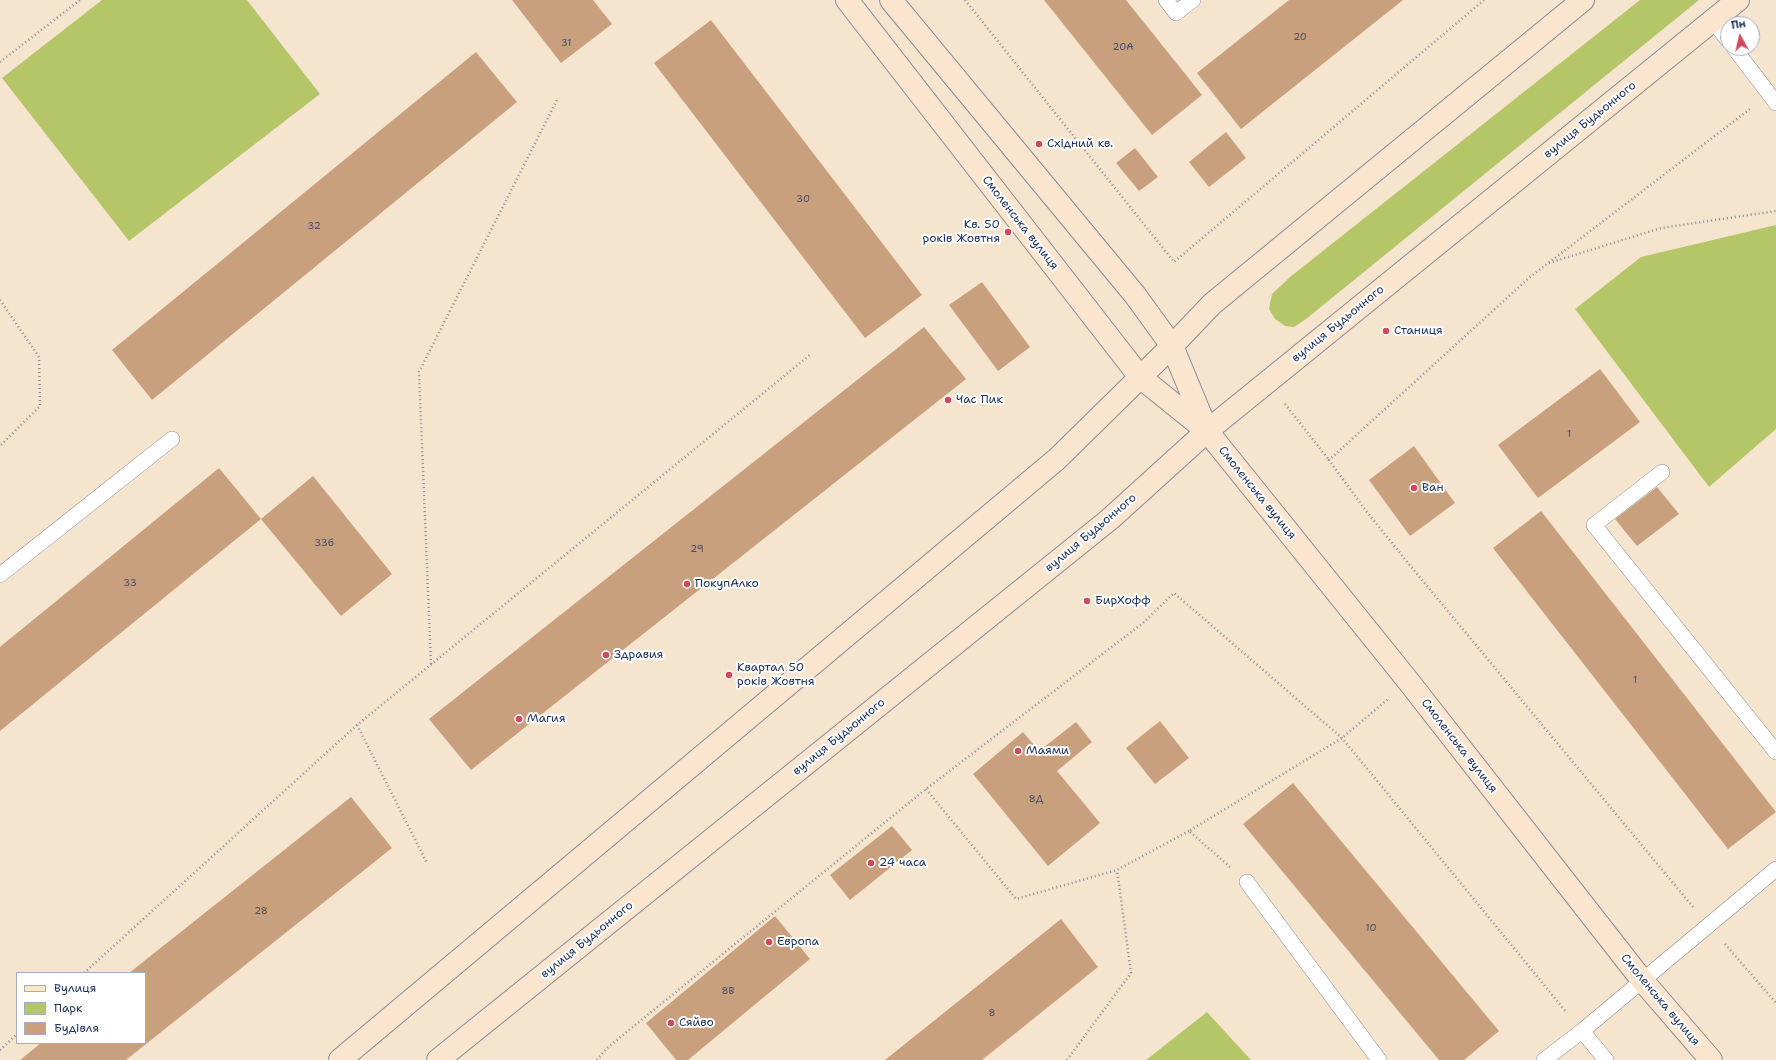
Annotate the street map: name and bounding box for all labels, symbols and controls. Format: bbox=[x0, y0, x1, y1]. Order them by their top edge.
north arrow bbox=[1720, 16, 1760, 56]
text: Пн bbox=[1730, 16, 1747, 33]
house number: 20 bbox=[1293, 31, 1307, 43]
house number: 31 bbox=[561, 37, 571, 49]
house number: 20А bbox=[1113, 41, 1133, 53]
street label: вулиця Будьонного bbox=[1541, 78, 1639, 162]
place label: Східний кв. bbox=[1047, 137, 1113, 151]
marker: Східний кв. bbox=[1034, 139, 1044, 149]
street label: Смоленська вулиця bbox=[979, 173, 1061, 273]
house number: 30 bbox=[796, 193, 810, 205]
place label: Кв. 50 років Жовтня bbox=[922, 218, 1000, 246]
house number: 32 bbox=[307, 220, 321, 232]
marker: Кв. 50 років Жовтня bbox=[1003, 227, 1013, 237]
street label: вулиця Будьонного bbox=[1289, 282, 1387, 366]
place label: Станиця bbox=[1394, 324, 1443, 338]
marker: Станиця bbox=[1381, 326, 1391, 336]
place label: Час Пик bbox=[956, 393, 1003, 407]
marker: Час Пик bbox=[943, 395, 953, 405]
house number: 1 bbox=[1567, 428, 1571, 440]
street label: Смоленська вулиця bbox=[1215, 444, 1299, 542]
place label: Ван bbox=[1422, 481, 1443, 495]
marker: Ван bbox=[1409, 483, 1419, 493]
street label: вулиця Будьонного bbox=[1042, 491, 1140, 575]
house number: 33б bbox=[314, 537, 334, 549]
house number: 29 bbox=[690, 543, 704, 555]
house number: 33 bbox=[123, 577, 137, 589]
place label: ПокупАлко bbox=[695, 577, 759, 591]
marker: ПокупАлко bbox=[682, 579, 692, 589]
place label: БирХофф bbox=[1095, 594, 1150, 608]
marker: БирХофф bbox=[1082, 596, 1092, 606]
place label: Здравия bbox=[614, 648, 663, 662]
marker: Здравия bbox=[601, 650, 611, 660]
place label: Квартал 50 років Жовтня bbox=[737, 661, 815, 689]
marker: Квартал 50 років Жовтня bbox=[724, 670, 734, 680]
house number: 1 bbox=[1633, 674, 1637, 686]
street label: вулиця Будьонного bbox=[790, 695, 888, 779]
street label: Смоленська вулиця bbox=[1418, 696, 1500, 796]
place label: Магия bbox=[527, 712, 566, 726]
marker: Магия bbox=[514, 714, 524, 724]
place label: Маями bbox=[1026, 744, 1069, 758]
marker: Маями bbox=[1013, 746, 1023, 756]
house number: 8Д bbox=[1029, 793, 1043, 805]
place label: 24 часа bbox=[879, 856, 926, 870]
marker: 24 часа bbox=[866, 858, 876, 868]
street label: вулиця Будьонного bbox=[538, 898, 636, 982]
house number: 28 bbox=[254, 905, 268, 917]
house number: 10 bbox=[1366, 922, 1376, 934]
place label: Европа bbox=[777, 935, 819, 949]
marker: Европа bbox=[764, 937, 774, 947]
street label: Смоленська вулиця bbox=[1617, 951, 1703, 1049]
legend bbox=[16, 972, 146, 1044]
text: Вулиця bbox=[54, 980, 96, 996]
house number: 8В bbox=[722, 985, 734, 997]
text: Парк bbox=[54, 1000, 82, 1016]
house number: 8 bbox=[989, 1007, 995, 1019]
place label: Сяйво bbox=[679, 1016, 714, 1030]
marker: Сяйво bbox=[666, 1018, 676, 1028]
text: Будівля bbox=[54, 1020, 99, 1036]

